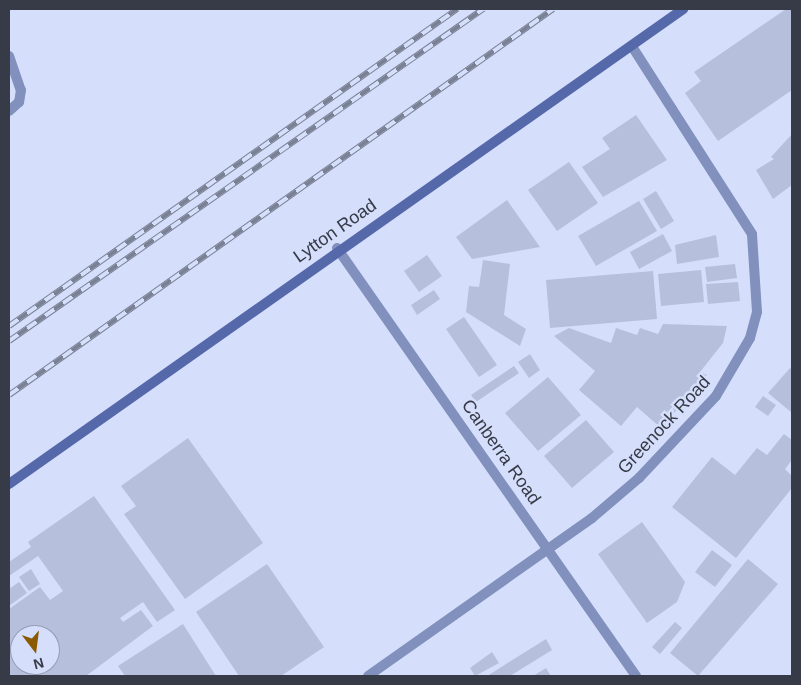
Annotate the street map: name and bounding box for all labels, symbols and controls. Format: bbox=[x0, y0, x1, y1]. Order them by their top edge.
street label: Lytton Road bbox=[289, 195, 381, 267]
street label: Greenock Road bbox=[613, 372, 715, 478]
street label: Canberra Road bbox=[457, 395, 545, 509]
north arrow bbox=[10, 625, 60, 675]
text: N bbox=[32, 654, 46, 673]

